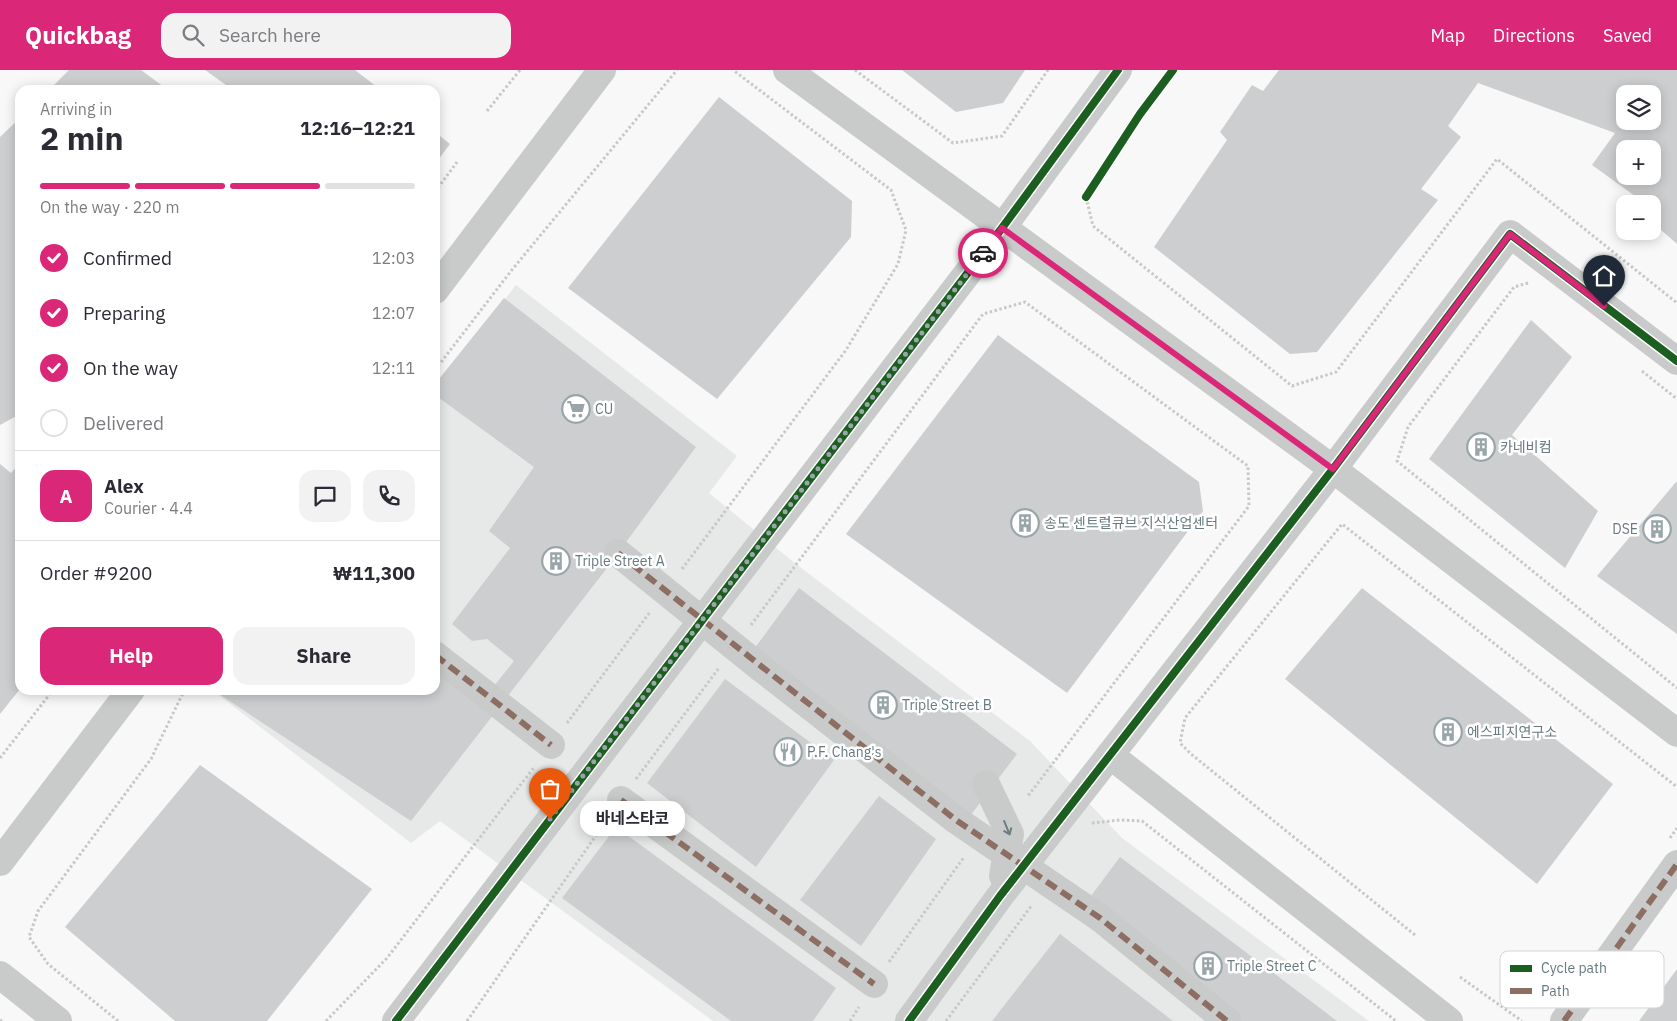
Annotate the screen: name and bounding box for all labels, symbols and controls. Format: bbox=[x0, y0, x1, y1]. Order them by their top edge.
search box bbox=[161, 13, 511, 58]
text: Quickbag bbox=[25, 19, 131, 51]
icon: search bbox=[179, 21, 207, 49]
text: Search here bbox=[219, 23, 321, 47]
text: Map bbox=[1430, 24, 1465, 47]
text: Directions bbox=[1493, 24, 1575, 47]
text: Saved bbox=[1603, 24, 1652, 47]
map controls bbox=[1616, 85, 1661, 240]
button: layers bbox=[1616, 85, 1661, 130]
text: Arriving in bbox=[40, 99, 112, 119]
text: 12:16–12:21 bbox=[300, 116, 415, 140]
text: 2 min bbox=[40, 117, 124, 159]
button: + bbox=[1616, 140, 1661, 185]
button: − bbox=[1616, 195, 1661, 240]
text: On the way · 220 m bbox=[40, 197, 179, 217]
courier bbox=[958, 228, 1008, 278]
icon: car bbox=[969, 239, 997, 267]
icon: check bbox=[40, 244, 68, 272]
text: Confirmed bbox=[83, 246, 172, 270]
text: 12:03 bbox=[372, 248, 415, 268]
pin bbox=[1583, 255, 1625, 306]
icon: home bbox=[1590, 262, 1618, 290]
icon: check bbox=[40, 299, 68, 327]
text: Preparing bbox=[83, 301, 165, 325]
text: 12:07 bbox=[372, 303, 415, 323]
icon: check bbox=[40, 354, 68, 382]
text: On the way bbox=[83, 356, 178, 380]
text: 12:11 bbox=[372, 358, 415, 378]
supermarket icon: CU bbox=[561, 394, 591, 424]
place label: CU bbox=[595, 400, 613, 418]
text: Delivered bbox=[83, 411, 164, 435]
building icon: 카네비컴 bbox=[1466, 432, 1496, 462]
place label: 카네비컴 bbox=[1500, 438, 1552, 456]
button: chat bbox=[299, 470, 351, 522]
button: phone bbox=[363, 470, 415, 522]
text: Alex bbox=[104, 474, 144, 498]
text: A bbox=[59, 484, 73, 508]
text: Courier · 4.4 bbox=[104, 498, 193, 518]
building icon: 송도 센트럴큐브 지식산업센터 bbox=[1010, 508, 1040, 538]
place label: 송도 센트럴큐브 지식산업센터 bbox=[1044, 514, 1218, 532]
building icon: DSE bbox=[1642, 514, 1672, 544]
place label: DSE bbox=[1612, 520, 1638, 538]
building icon: Triple Street A bbox=[541, 546, 571, 576]
place label: Triple Street A bbox=[575, 552, 665, 570]
text: Order #9200 bbox=[40, 561, 152, 585]
text: ₩11,300 bbox=[333, 561, 415, 585]
button: Help bbox=[40, 627, 223, 685]
button: Share bbox=[233, 627, 415, 685]
building icon: Triple Street B bbox=[868, 690, 898, 720]
place label: Triple Street B bbox=[902, 696, 992, 714]
building icon: 에스피지연구소 bbox=[1433, 717, 1463, 747]
place label: 에스피지연구소 bbox=[1467, 723, 1557, 741]
restaurant icon: P.F. Chang's bbox=[773, 737, 803, 767]
place label: P.F. Chang's bbox=[807, 743, 882, 761]
pin bbox=[529, 768, 571, 819]
icon: bag bbox=[536, 775, 564, 803]
callout: 바네스타코 bbox=[580, 802, 685, 836]
text: 바네스타코 bbox=[596, 808, 669, 828]
one-way arrow bbox=[1003, 820, 1012, 835]
building icon: Triple Street C bbox=[1193, 951, 1223, 981]
legend bbox=[1500, 951, 1664, 1008]
place label: Triple Street C bbox=[1227, 957, 1317, 975]
text: Cycle path bbox=[1541, 959, 1607, 977]
text: Path bbox=[1541, 982, 1570, 1000]

